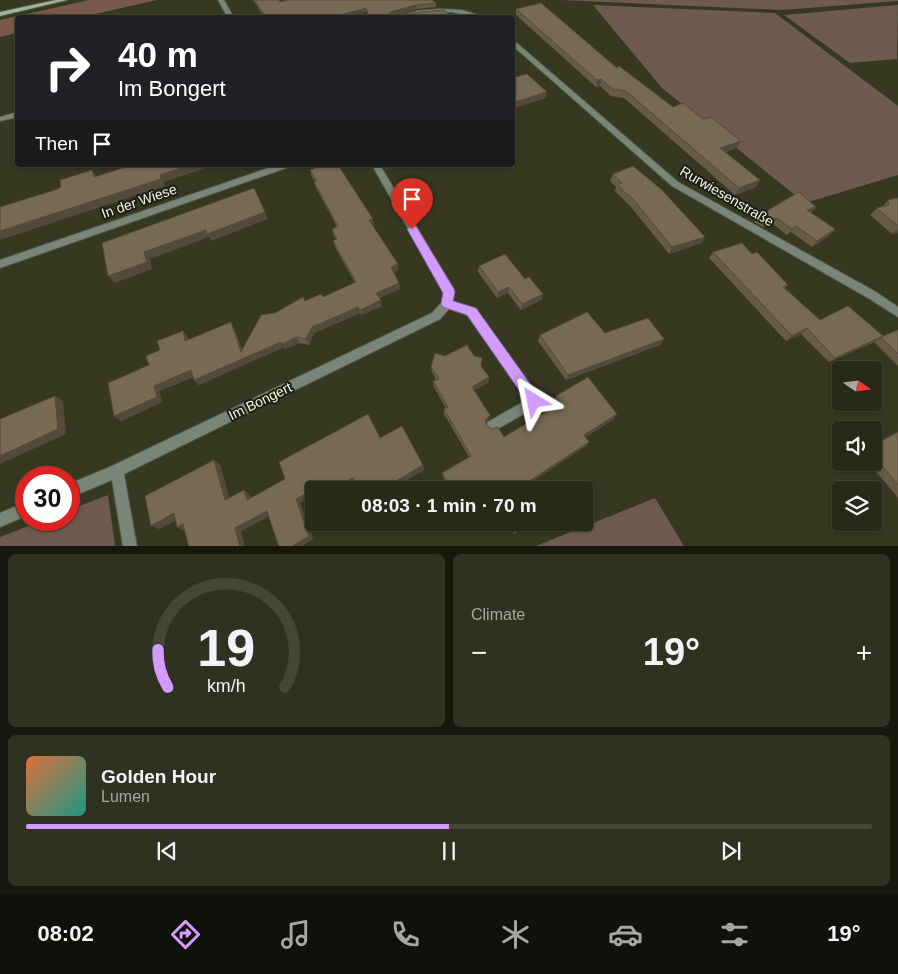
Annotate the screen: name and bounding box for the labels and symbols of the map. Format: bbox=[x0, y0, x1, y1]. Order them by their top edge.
street label: Rurwiesenstraße bbox=[677, 163, 777, 229]
pin bbox=[391, 178, 433, 229]
street label: In der Wiese bbox=[99, 181, 179, 221]
north arrow bbox=[832, 361, 882, 411]
position arrow bbox=[507, 374, 559, 426]
street label: Im Bongert bbox=[226, 379, 294, 423]
speed limit sign: 30 bbox=[15, 466, 80, 531]

